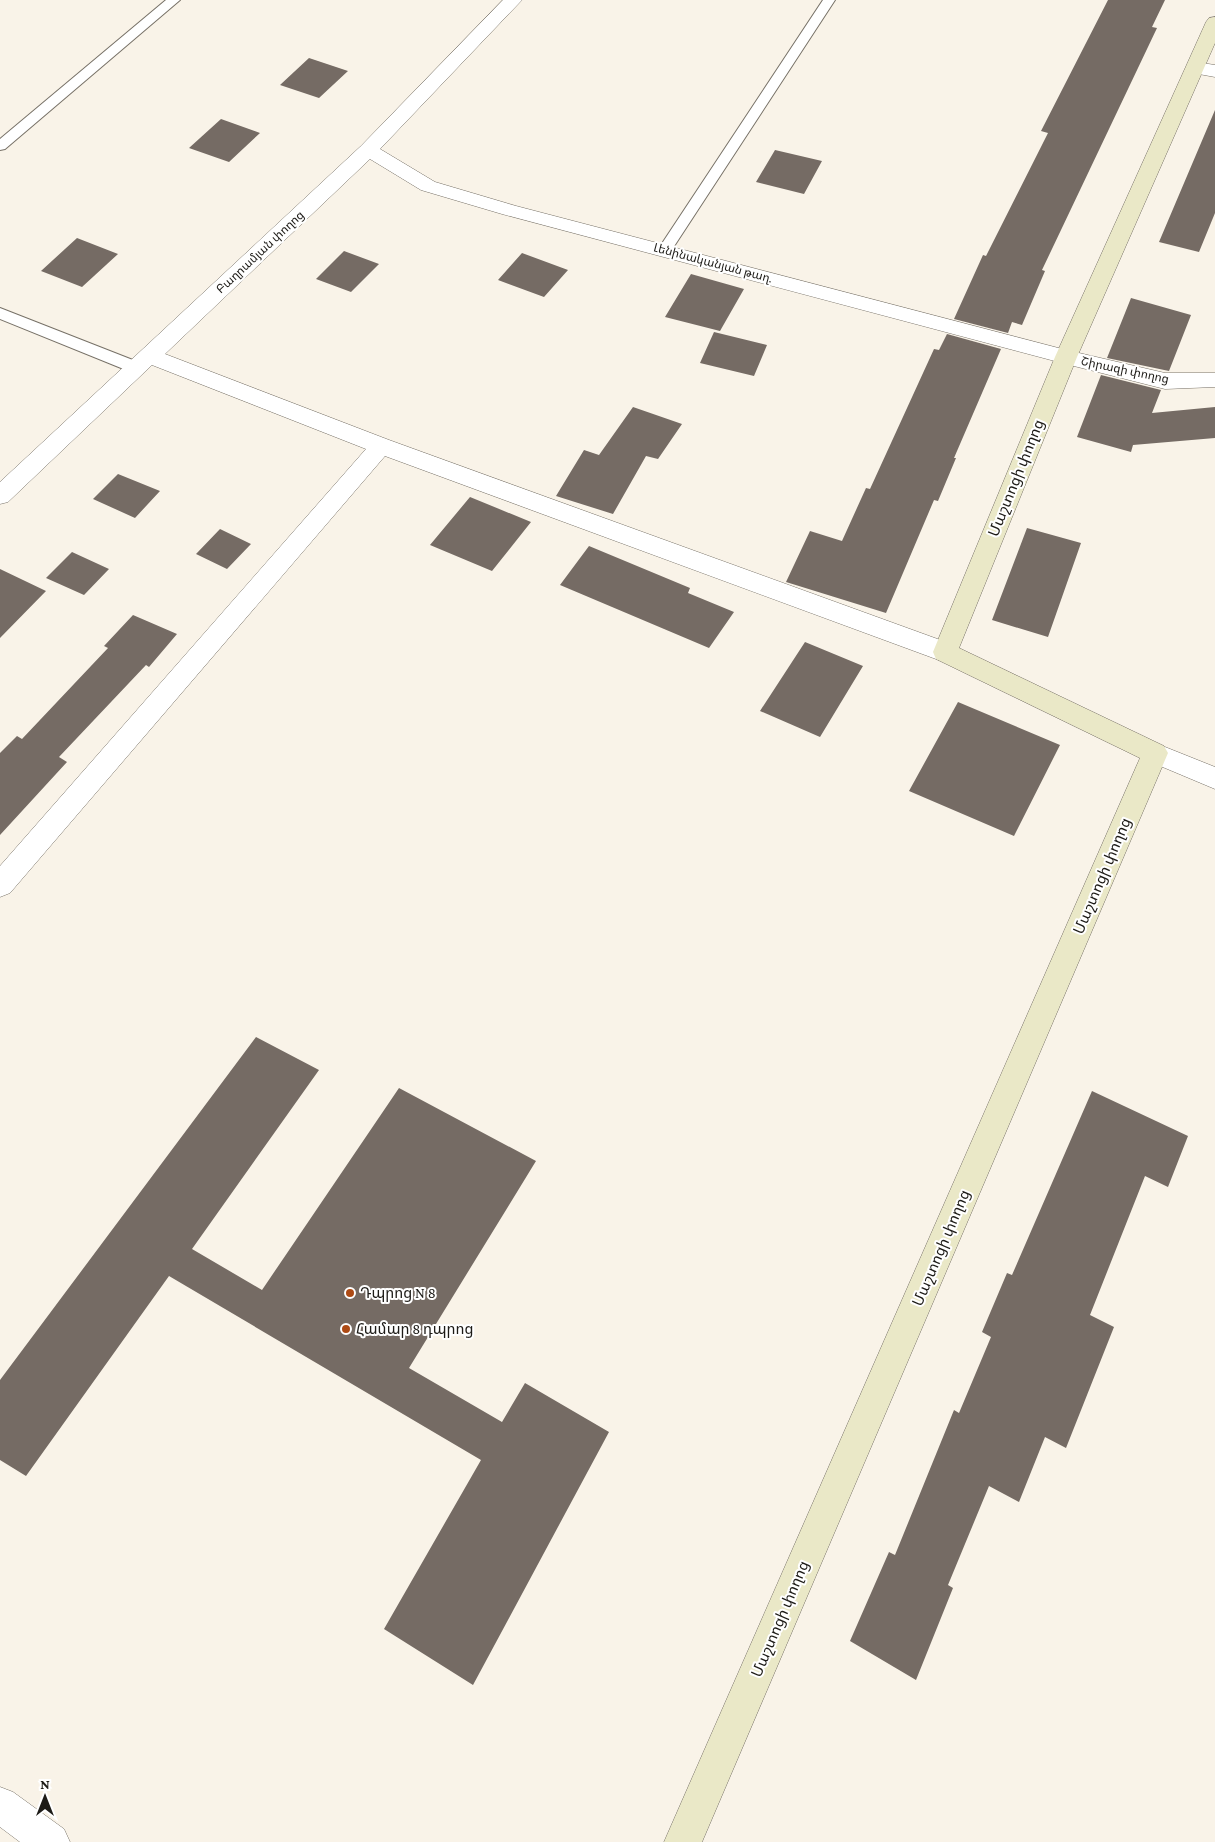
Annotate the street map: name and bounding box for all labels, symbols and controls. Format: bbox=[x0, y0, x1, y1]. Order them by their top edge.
street label: Բաղրամյան փողոց bbox=[213, 208, 307, 296]
street label: Լենինականյան թաղ. bbox=[652, 240, 774, 286]
street label: Շիրազի փողոց bbox=[1080, 354, 1170, 386]
street label: Մաշտոցի փողոց bbox=[985, 417, 1048, 539]
street label: Մաշտոցի փողոց bbox=[1070, 815, 1135, 937]
street label: Մաշտոցի փողոց bbox=[909, 1187, 974, 1309]
place label: Դպրոց N 8 bbox=[360, 1285, 436, 1302]
marker: Դպրոց N 8 bbox=[344, 1287, 356, 1299]
place label: Համար 8 դպրոց bbox=[356, 1321, 473, 1338]
marker: Համար 8 դպրոց bbox=[340, 1323, 352, 1335]
street label: Մաշտոցի փողոց bbox=[748, 1558, 813, 1680]
north arrow bbox=[20, 1772, 70, 1822]
text: N bbox=[40, 1776, 50, 1792]

